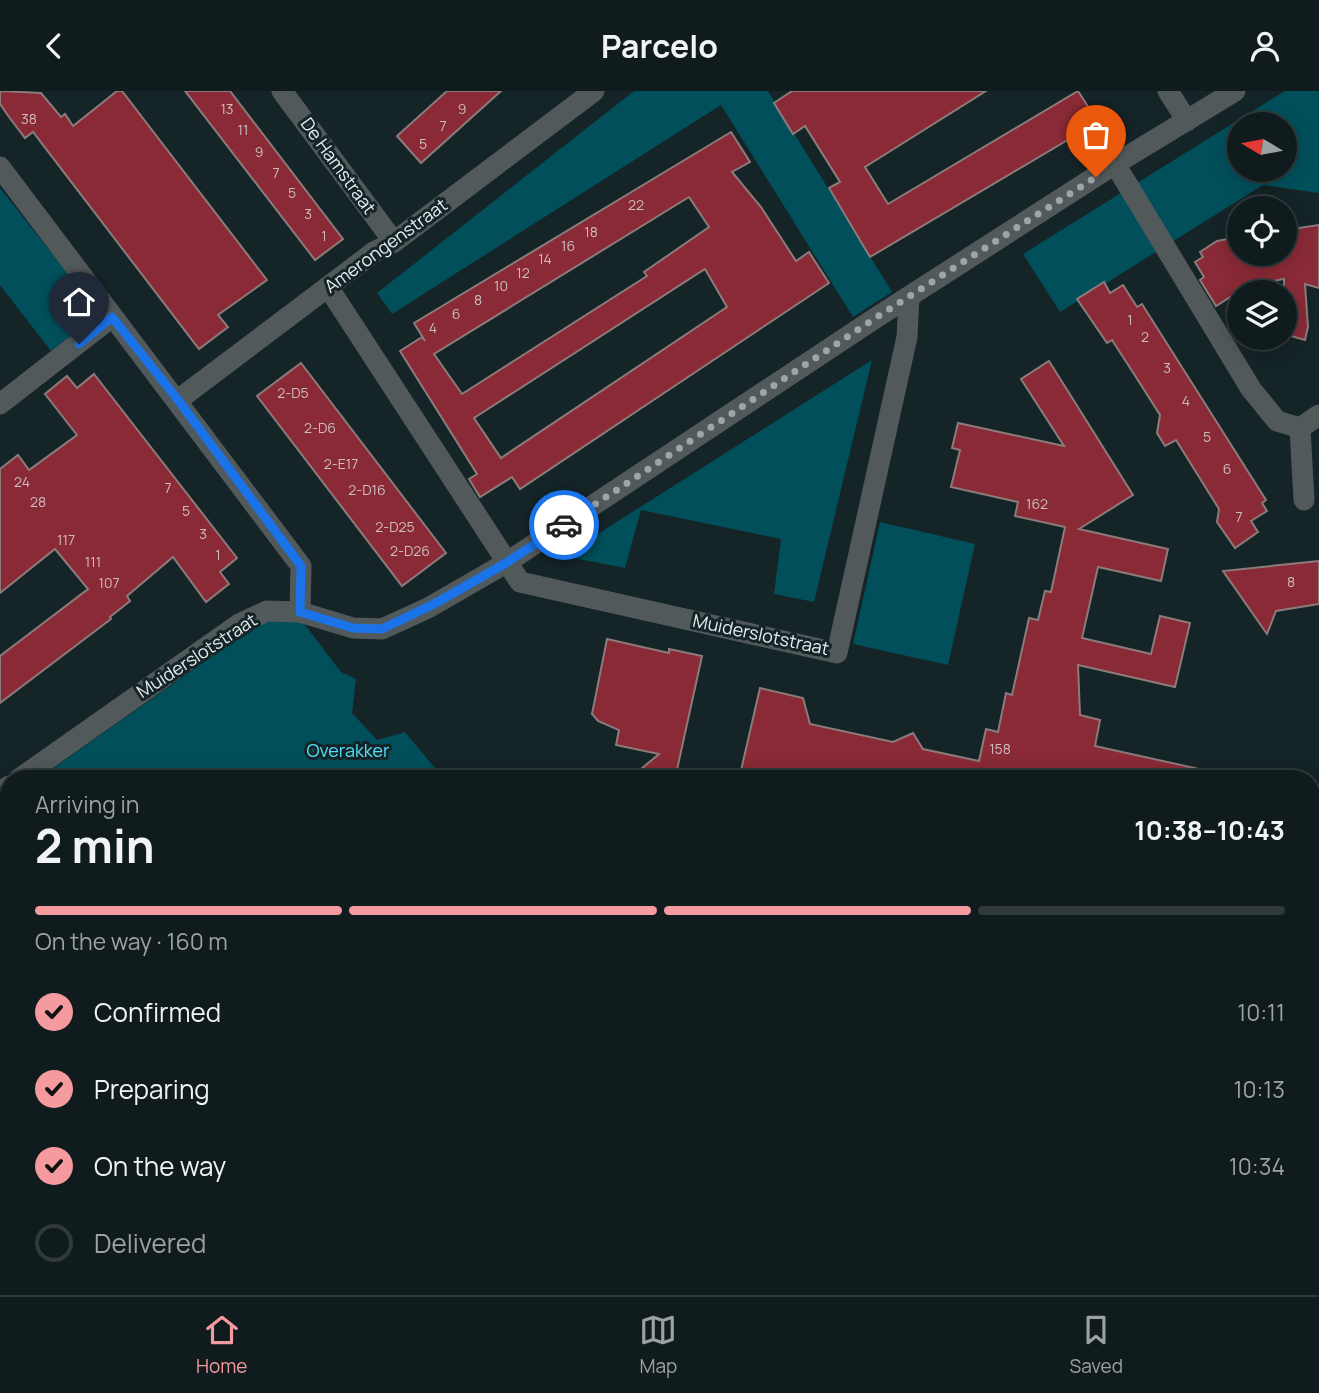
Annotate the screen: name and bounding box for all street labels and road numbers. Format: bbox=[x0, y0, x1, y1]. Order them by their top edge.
street label: De Hamstraat bbox=[296, 112, 382, 218]
street label: Amerongenstraat bbox=[319, 192, 452, 298]
street label: Muiderslotstraat bbox=[132, 607, 261, 703]
street label: Muiderslotstraat bbox=[691, 608, 832, 660]

